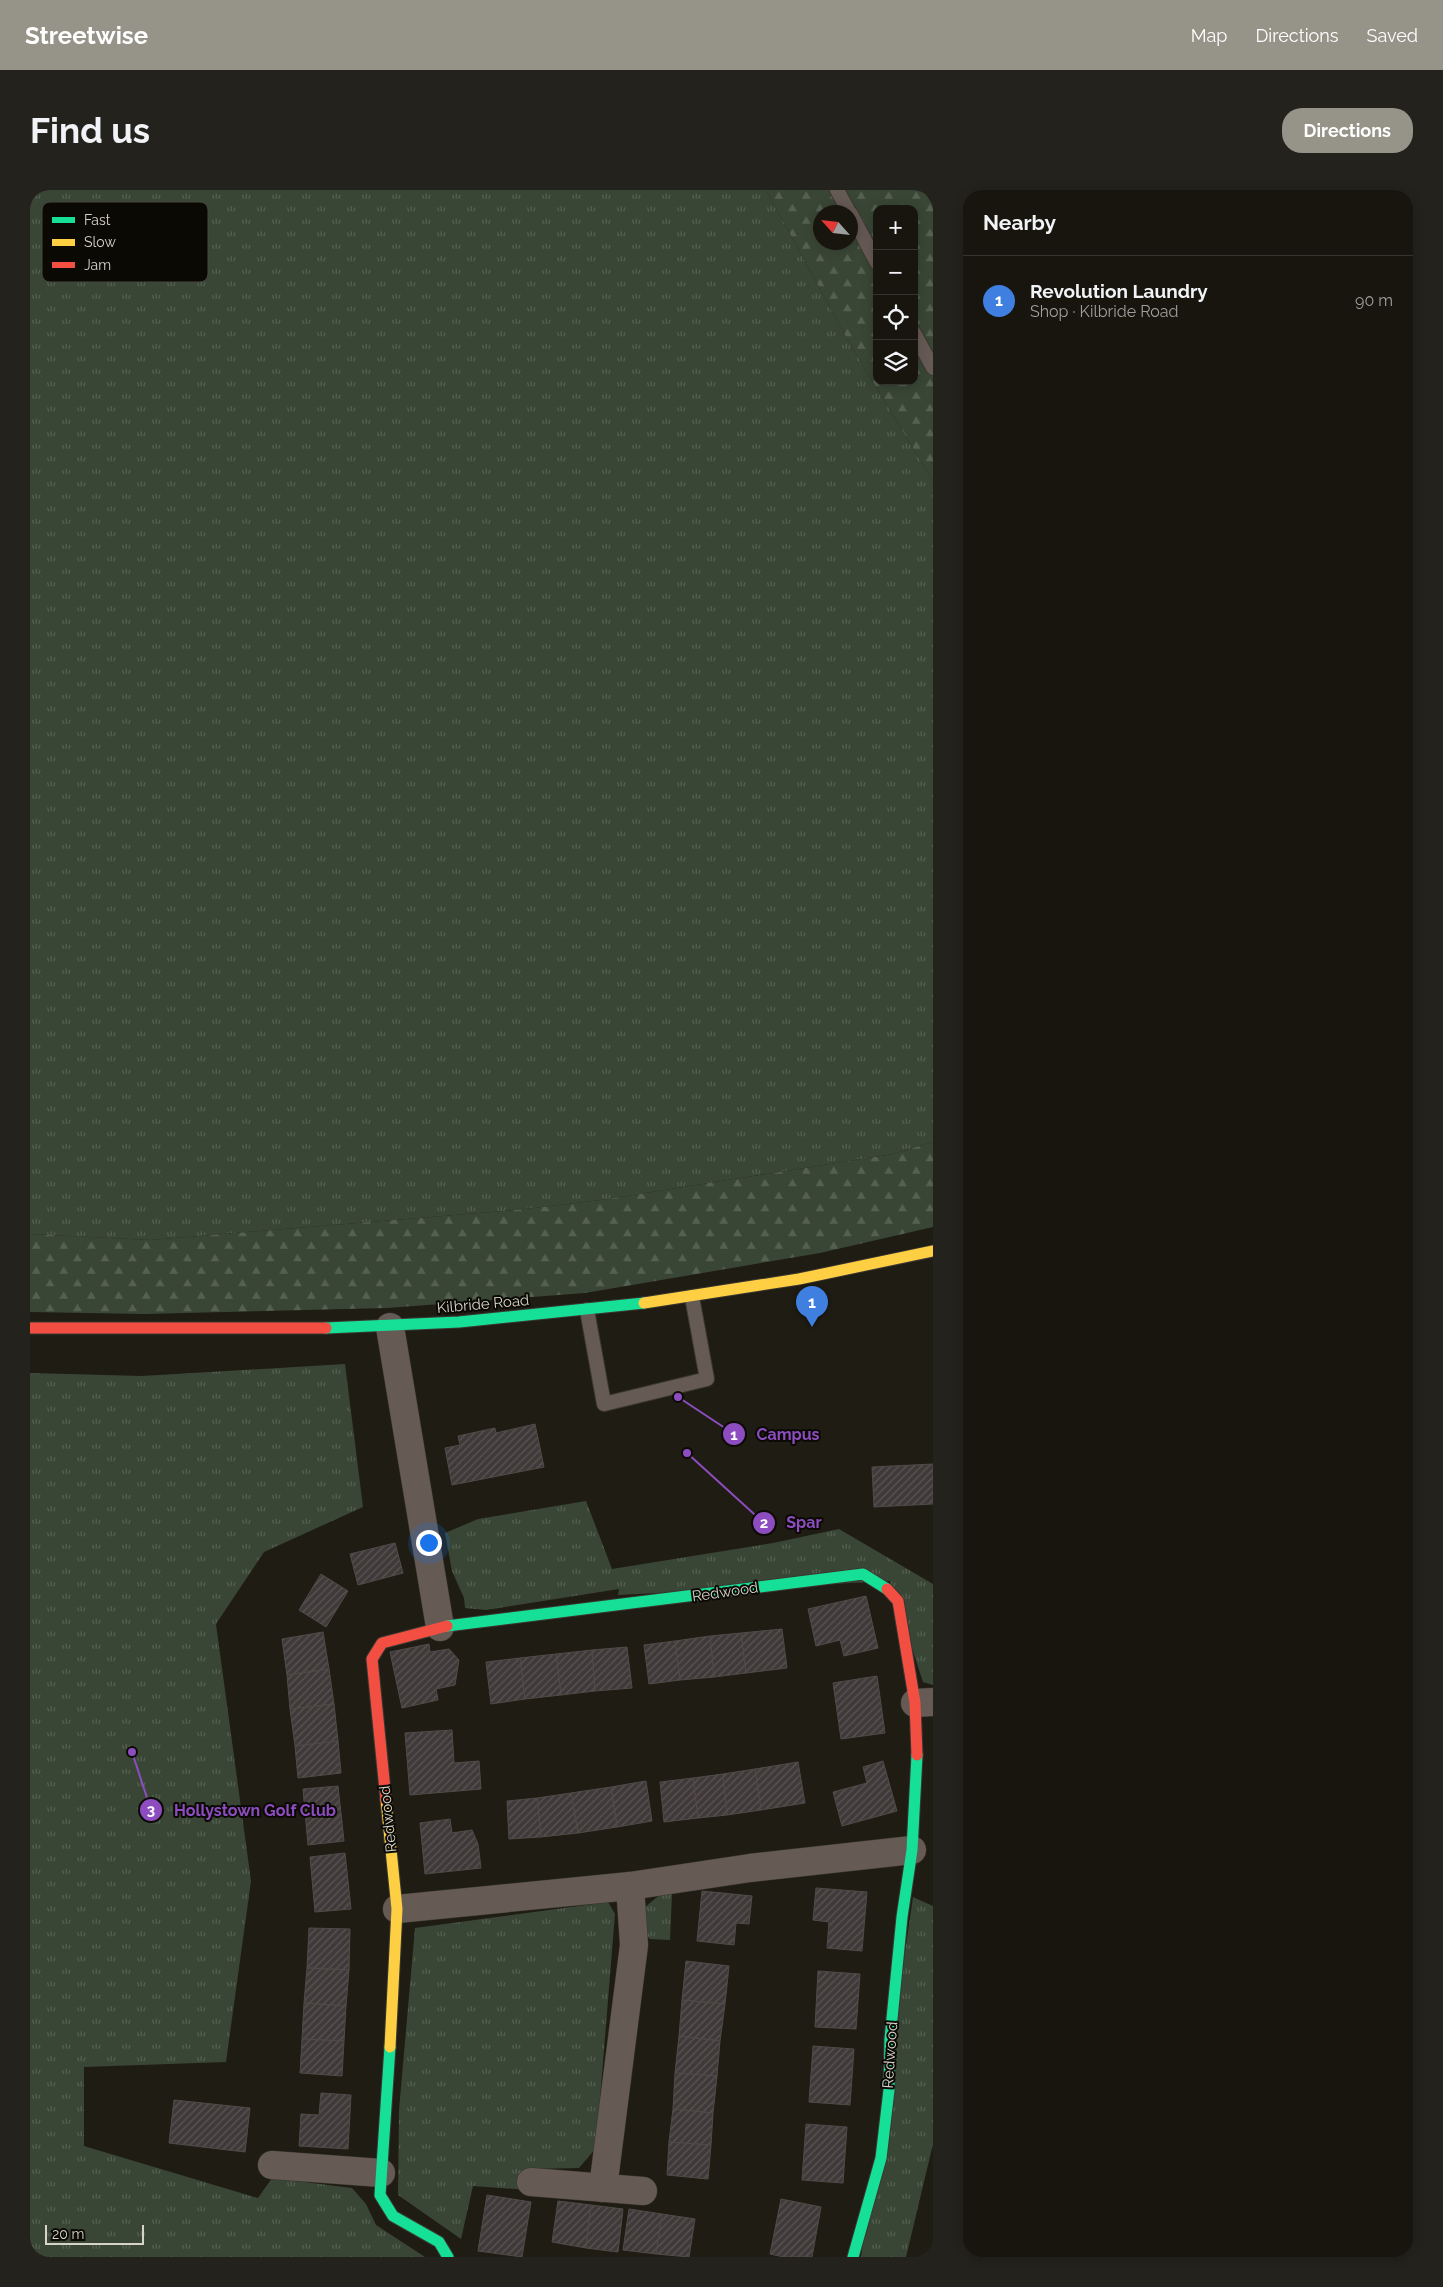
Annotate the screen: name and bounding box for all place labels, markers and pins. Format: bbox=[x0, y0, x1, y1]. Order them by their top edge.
pin: 1 bbox=[796, 1286, 828, 1327]
callout: Campus bbox=[722, 1419, 830, 1450]
callout: Spar bbox=[751, 1507, 831, 1538]
callout: Hollystown Golf Club bbox=[139, 1794, 346, 1825]

